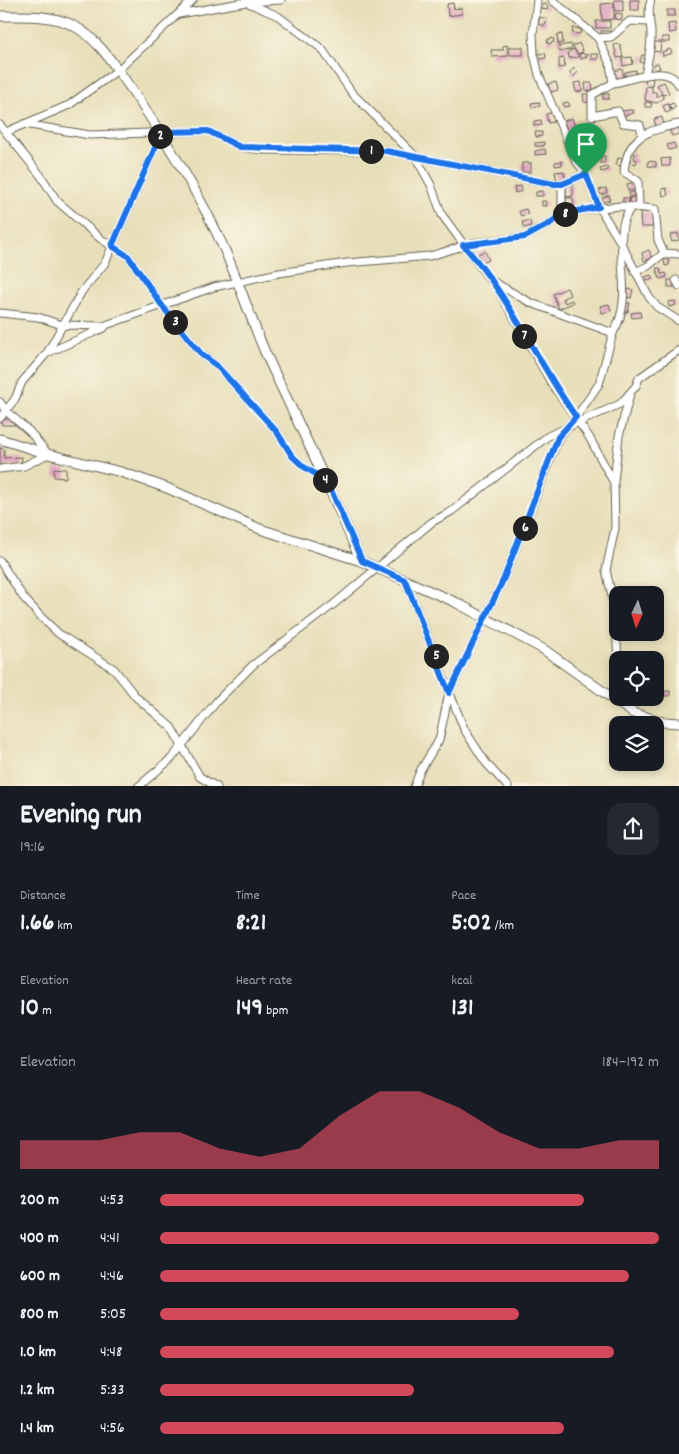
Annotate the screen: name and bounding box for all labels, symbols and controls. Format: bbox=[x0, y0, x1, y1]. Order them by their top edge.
pin bbox=[565, 123, 607, 174]
pin: 2 bbox=[148, 124, 172, 148]
text: 2 bbox=[157, 126, 164, 146]
icon: arrive bbox=[572, 130, 600, 158]
pin: 1 bbox=[358, 138, 384, 164]
text: 1 bbox=[370, 141, 373, 161]
pin: 8 bbox=[552, 202, 578, 226]
text: 8 bbox=[563, 204, 568, 224]
pin: 3 bbox=[162, 310, 188, 334]
text: 3 bbox=[172, 312, 179, 332]
pin: 7 bbox=[512, 324, 536, 348]
text: 7 bbox=[522, 326, 527, 346]
pin: 4 bbox=[312, 468, 338, 492]
text: 4 bbox=[323, 470, 328, 490]
pin: 6 bbox=[512, 516, 538, 540]
text: 6 bbox=[522, 518, 529, 538]
north arrow bbox=[609, 586, 664, 641]
map controls bbox=[609, 586, 664, 771]
pin: 5 bbox=[424, 644, 448, 668]
text: 5 bbox=[433, 646, 440, 666]
button: locate bbox=[609, 651, 664, 706]
button: layers bbox=[609, 716, 664, 771]
text: Evening run bbox=[20, 797, 142, 837]
button: share bbox=[607, 803, 659, 855]
text: 19:16 bbox=[20, 836, 45, 859]
text: Distance bbox=[20, 886, 66, 906]
text: Time bbox=[236, 886, 260, 906]
text: Pace bbox=[451, 886, 476, 906]
text: 1.66 bbox=[20, 906, 54, 942]
text: 8:21 bbox=[236, 906, 266, 942]
text: 5:02 bbox=[451, 906, 492, 942]
text: km bbox=[54, 916, 73, 936]
text: /km bbox=[492, 916, 514, 936]
text: Elevation bbox=[20, 971, 69, 991]
text: Heart rate bbox=[236, 971, 292, 991]
text: kcal bbox=[451, 971, 473, 991]
text: 10 bbox=[20, 991, 39, 1027]
text: 149 bbox=[236, 991, 263, 1027]
text: 131 bbox=[451, 991, 473, 1027]
text: m bbox=[39, 1001, 52, 1021]
text: bpm bbox=[263, 1001, 288, 1021]
text: Elevation bbox=[20, 1051, 76, 1074]
text: 184–192 m bbox=[602, 1051, 659, 1074]
text: 200 m bbox=[20, 1189, 59, 1212]
text: 4:53 bbox=[100, 1189, 124, 1212]
text: 400 m bbox=[20, 1227, 59, 1250]
text: 4:41 bbox=[100, 1227, 119, 1250]
text: 600 m bbox=[20, 1265, 60, 1288]
text: 4:46 bbox=[100, 1265, 124, 1288]
text: 800 m bbox=[20, 1303, 59, 1326]
text: 5:05 bbox=[100, 1303, 126, 1326]
text: 1.0 km bbox=[20, 1341, 56, 1364]
text: 4:48 bbox=[100, 1341, 122, 1364]
text: 1.2 km bbox=[20, 1379, 54, 1402]
text: 5:33 bbox=[100, 1379, 124, 1402]
text: 1.4 km bbox=[20, 1417, 54, 1440]
text: 4:56 bbox=[100, 1417, 125, 1440]

